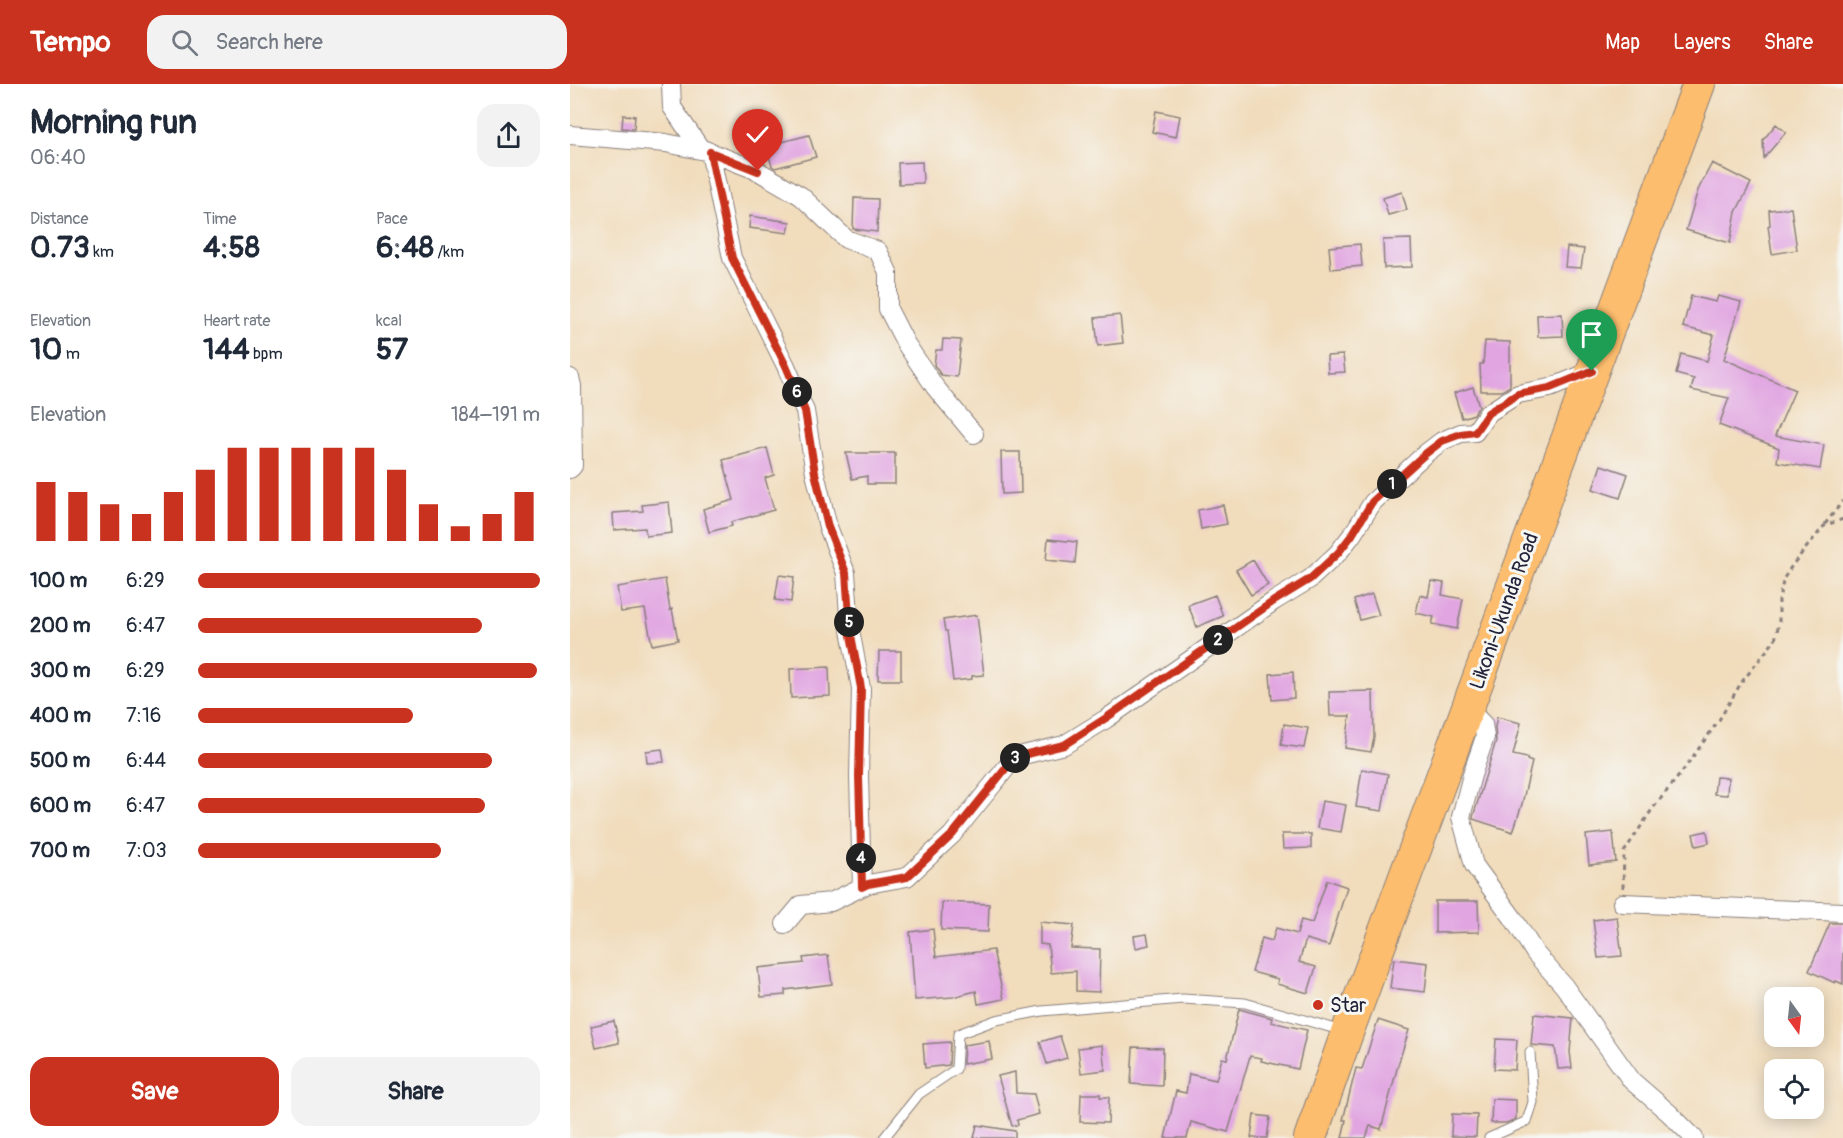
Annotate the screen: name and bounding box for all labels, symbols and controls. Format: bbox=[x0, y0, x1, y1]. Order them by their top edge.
search box bbox=[147, 15, 567, 69]
text: Tempo bbox=[30, 25, 111, 60]
icon: search bbox=[168, 26, 201, 59]
text: Search here bbox=[216, 28, 323, 56]
text: Map bbox=[1605, 29, 1640, 56]
text: Layers bbox=[1673, 29, 1731, 56]
text: Share bbox=[1764, 29, 1813, 56]
text: Morning run bbox=[30, 102, 197, 143]
button: share bbox=[477, 104, 540, 167]
pin bbox=[732, 109, 783, 171]
icon: check bbox=[741, 118, 774, 151]
text: 06:40 bbox=[30, 145, 86, 170]
text: Distance bbox=[30, 209, 89, 229]
text: Time bbox=[203, 209, 236, 229]
text: Pace bbox=[376, 209, 408, 229]
text: 0.73 bbox=[30, 229, 90, 266]
text: 4:58 bbox=[203, 229, 260, 266]
text: 6:48 bbox=[376, 229, 434, 266]
text: km bbox=[90, 242, 114, 262]
text: /km bbox=[434, 242, 464, 262]
pin bbox=[1566, 309, 1617, 371]
text: Elevation bbox=[30, 311, 91, 331]
text: Heart rate bbox=[203, 311, 270, 331]
text: kcal bbox=[376, 311, 402, 331]
icon: arrive bbox=[1575, 318, 1608, 351]
text: 10 bbox=[30, 331, 62, 368]
text: 144 bbox=[203, 331, 250, 368]
text: 57 bbox=[376, 331, 408, 368]
text: m bbox=[62, 344, 80, 364]
text: bpm bbox=[250, 344, 283, 364]
pin: 6 bbox=[782, 377, 812, 407]
text: 6 bbox=[792, 382, 802, 402]
text: Elevation bbox=[30, 402, 106, 427]
text: 184–191 m bbox=[451, 402, 540, 427]
pin: 1 bbox=[1377, 469, 1407, 499]
text: 1 bbox=[1389, 474, 1395, 494]
street label: Likoni-Ukunda Road bbox=[1464, 529, 1544, 693]
text: 100 m bbox=[30, 568, 87, 593]
text: 6:29 bbox=[126, 568, 164, 593]
pin: 5 bbox=[834, 607, 864, 637]
text: 5 bbox=[845, 612, 853, 632]
text: 200 m bbox=[30, 613, 91, 638]
text: 6:47 bbox=[126, 613, 165, 638]
pin: 2 bbox=[1203, 625, 1233, 655]
text: 2 bbox=[1214, 630, 1222, 650]
text: 300 m bbox=[30, 658, 91, 683]
text: 6:29 bbox=[126, 658, 164, 683]
text: 400 m bbox=[30, 703, 91, 728]
text: 7:16 bbox=[126, 703, 161, 728]
pin: 3 bbox=[1000, 743, 1030, 773]
text: 500 m bbox=[30, 748, 90, 773]
text: 6:44 bbox=[126, 748, 166, 773]
text: 3 bbox=[1011, 748, 1019, 768]
text: 600 m bbox=[30, 793, 91, 818]
text: 6:47 bbox=[126, 793, 165, 818]
text: 700 m bbox=[30, 838, 90, 863]
text: 7:03 bbox=[126, 838, 167, 863]
pin: 4 bbox=[846, 843, 876, 873]
text: 4 bbox=[856, 848, 866, 868]
north arrow bbox=[1764, 987, 1824, 1047]
map controls bbox=[1764, 987, 1824, 1119]
place label: Star bbox=[1330, 993, 1366, 1018]
marker: Star bbox=[1311, 998, 1325, 1012]
button: Save bbox=[30, 1057, 279, 1126]
button: Share bbox=[291, 1057, 540, 1126]
button: locate bbox=[1764, 1059, 1824, 1119]

